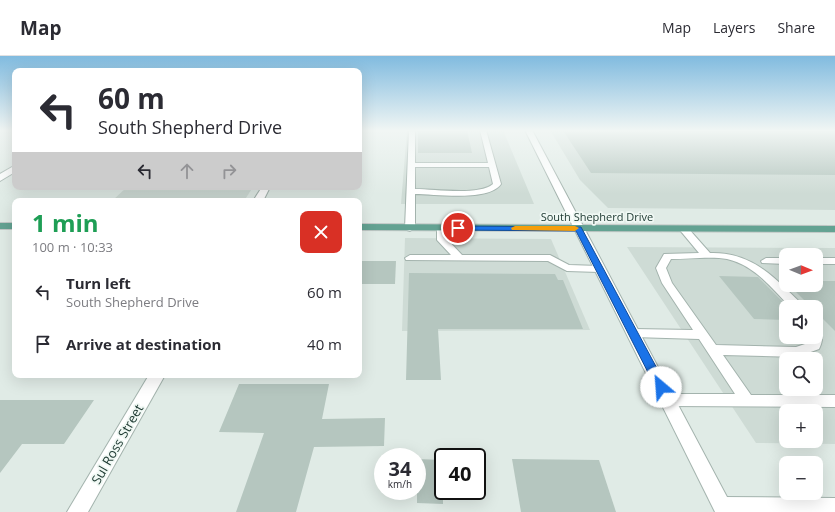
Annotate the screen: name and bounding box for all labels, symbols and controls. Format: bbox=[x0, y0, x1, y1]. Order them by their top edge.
text: Map bbox=[20, 15, 61, 41]
text: Map bbox=[662, 18, 691, 37]
text: Layers bbox=[713, 18, 755, 37]
text: Share bbox=[777, 18, 815, 37]
text: 60 m bbox=[98, 79, 165, 117]
icon: left bbox=[32, 84, 84, 136]
text: South Shepherd Drive bbox=[98, 115, 282, 139]
icon: left bbox=[134, 160, 156, 182]
icon: ahead bbox=[176, 160, 198, 182]
icon: right bbox=[218, 160, 240, 182]
text: 1 min bbox=[32, 206, 99, 239]
street label: South Shepherd Drive bbox=[541, 209, 653, 224]
button: close bbox=[300, 211, 342, 253]
pin bbox=[441, 211, 475, 245]
icon: arrive bbox=[447, 217, 469, 239]
text: 100 m · 10:33 bbox=[32, 238, 113, 256]
north arrow bbox=[779, 248, 823, 292]
map controls bbox=[779, 248, 823, 500]
text: Turn left bbox=[66, 273, 131, 293]
icon: left bbox=[32, 281, 54, 303]
text: 60 m bbox=[307, 282, 342, 302]
text: South Shepherd Drive bbox=[66, 293, 199, 311]
button: sound bbox=[779, 300, 823, 344]
icon: arrive bbox=[32, 333, 54, 355]
text: Arrive at destination bbox=[66, 334, 221, 354]
text: 40 m bbox=[307, 334, 342, 354]
button: search bbox=[779, 352, 823, 396]
position arrow bbox=[640, 366, 682, 408]
street label: Sul Ross Street bbox=[87, 400, 147, 487]
button: + bbox=[779, 404, 823, 448]
speed limit sign: 40 bbox=[434, 448, 486, 500]
text: 34 bbox=[389, 455, 411, 482]
button: − bbox=[779, 456, 823, 500]
text: km/h bbox=[388, 477, 412, 491]

